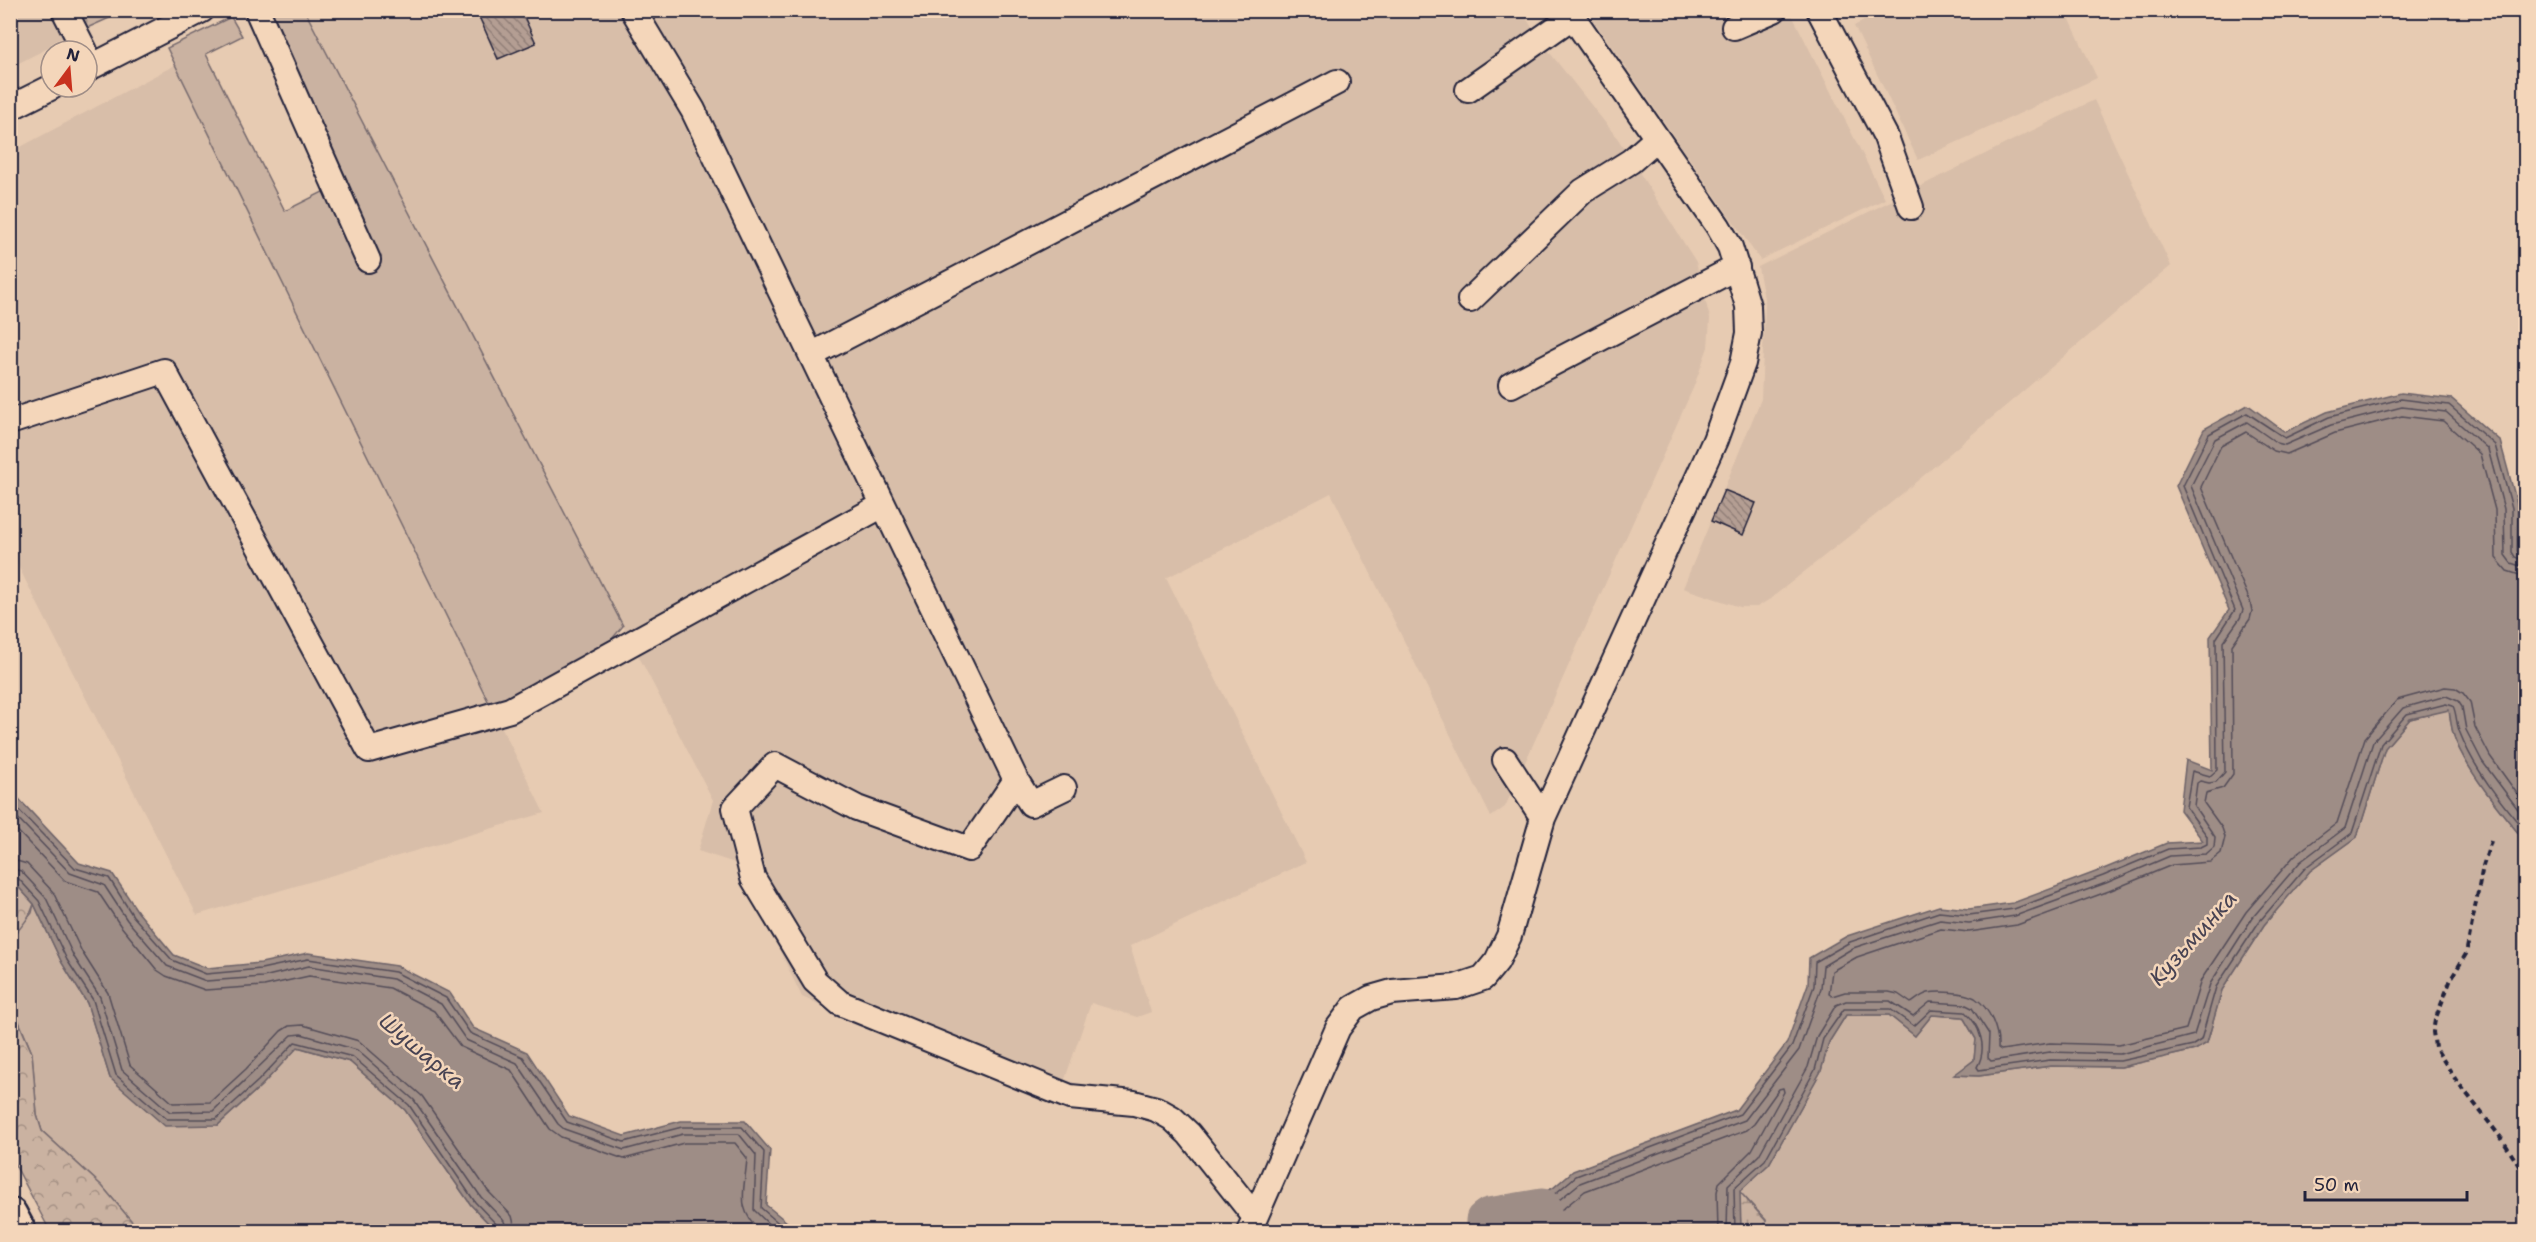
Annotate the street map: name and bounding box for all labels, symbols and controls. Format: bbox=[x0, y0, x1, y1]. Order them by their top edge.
north arrow bbox=[39, 39, 99, 99]
text: N bbox=[64, 43, 82, 67]
water label: Кузьминка bbox=[2143, 884, 2243, 992]
water label: Шушарка bbox=[373, 1006, 471, 1096]
scale bar bbox=[2305, 1164, 2467, 1202]
text: 50 m bbox=[2314, 1173, 2359, 1197]

